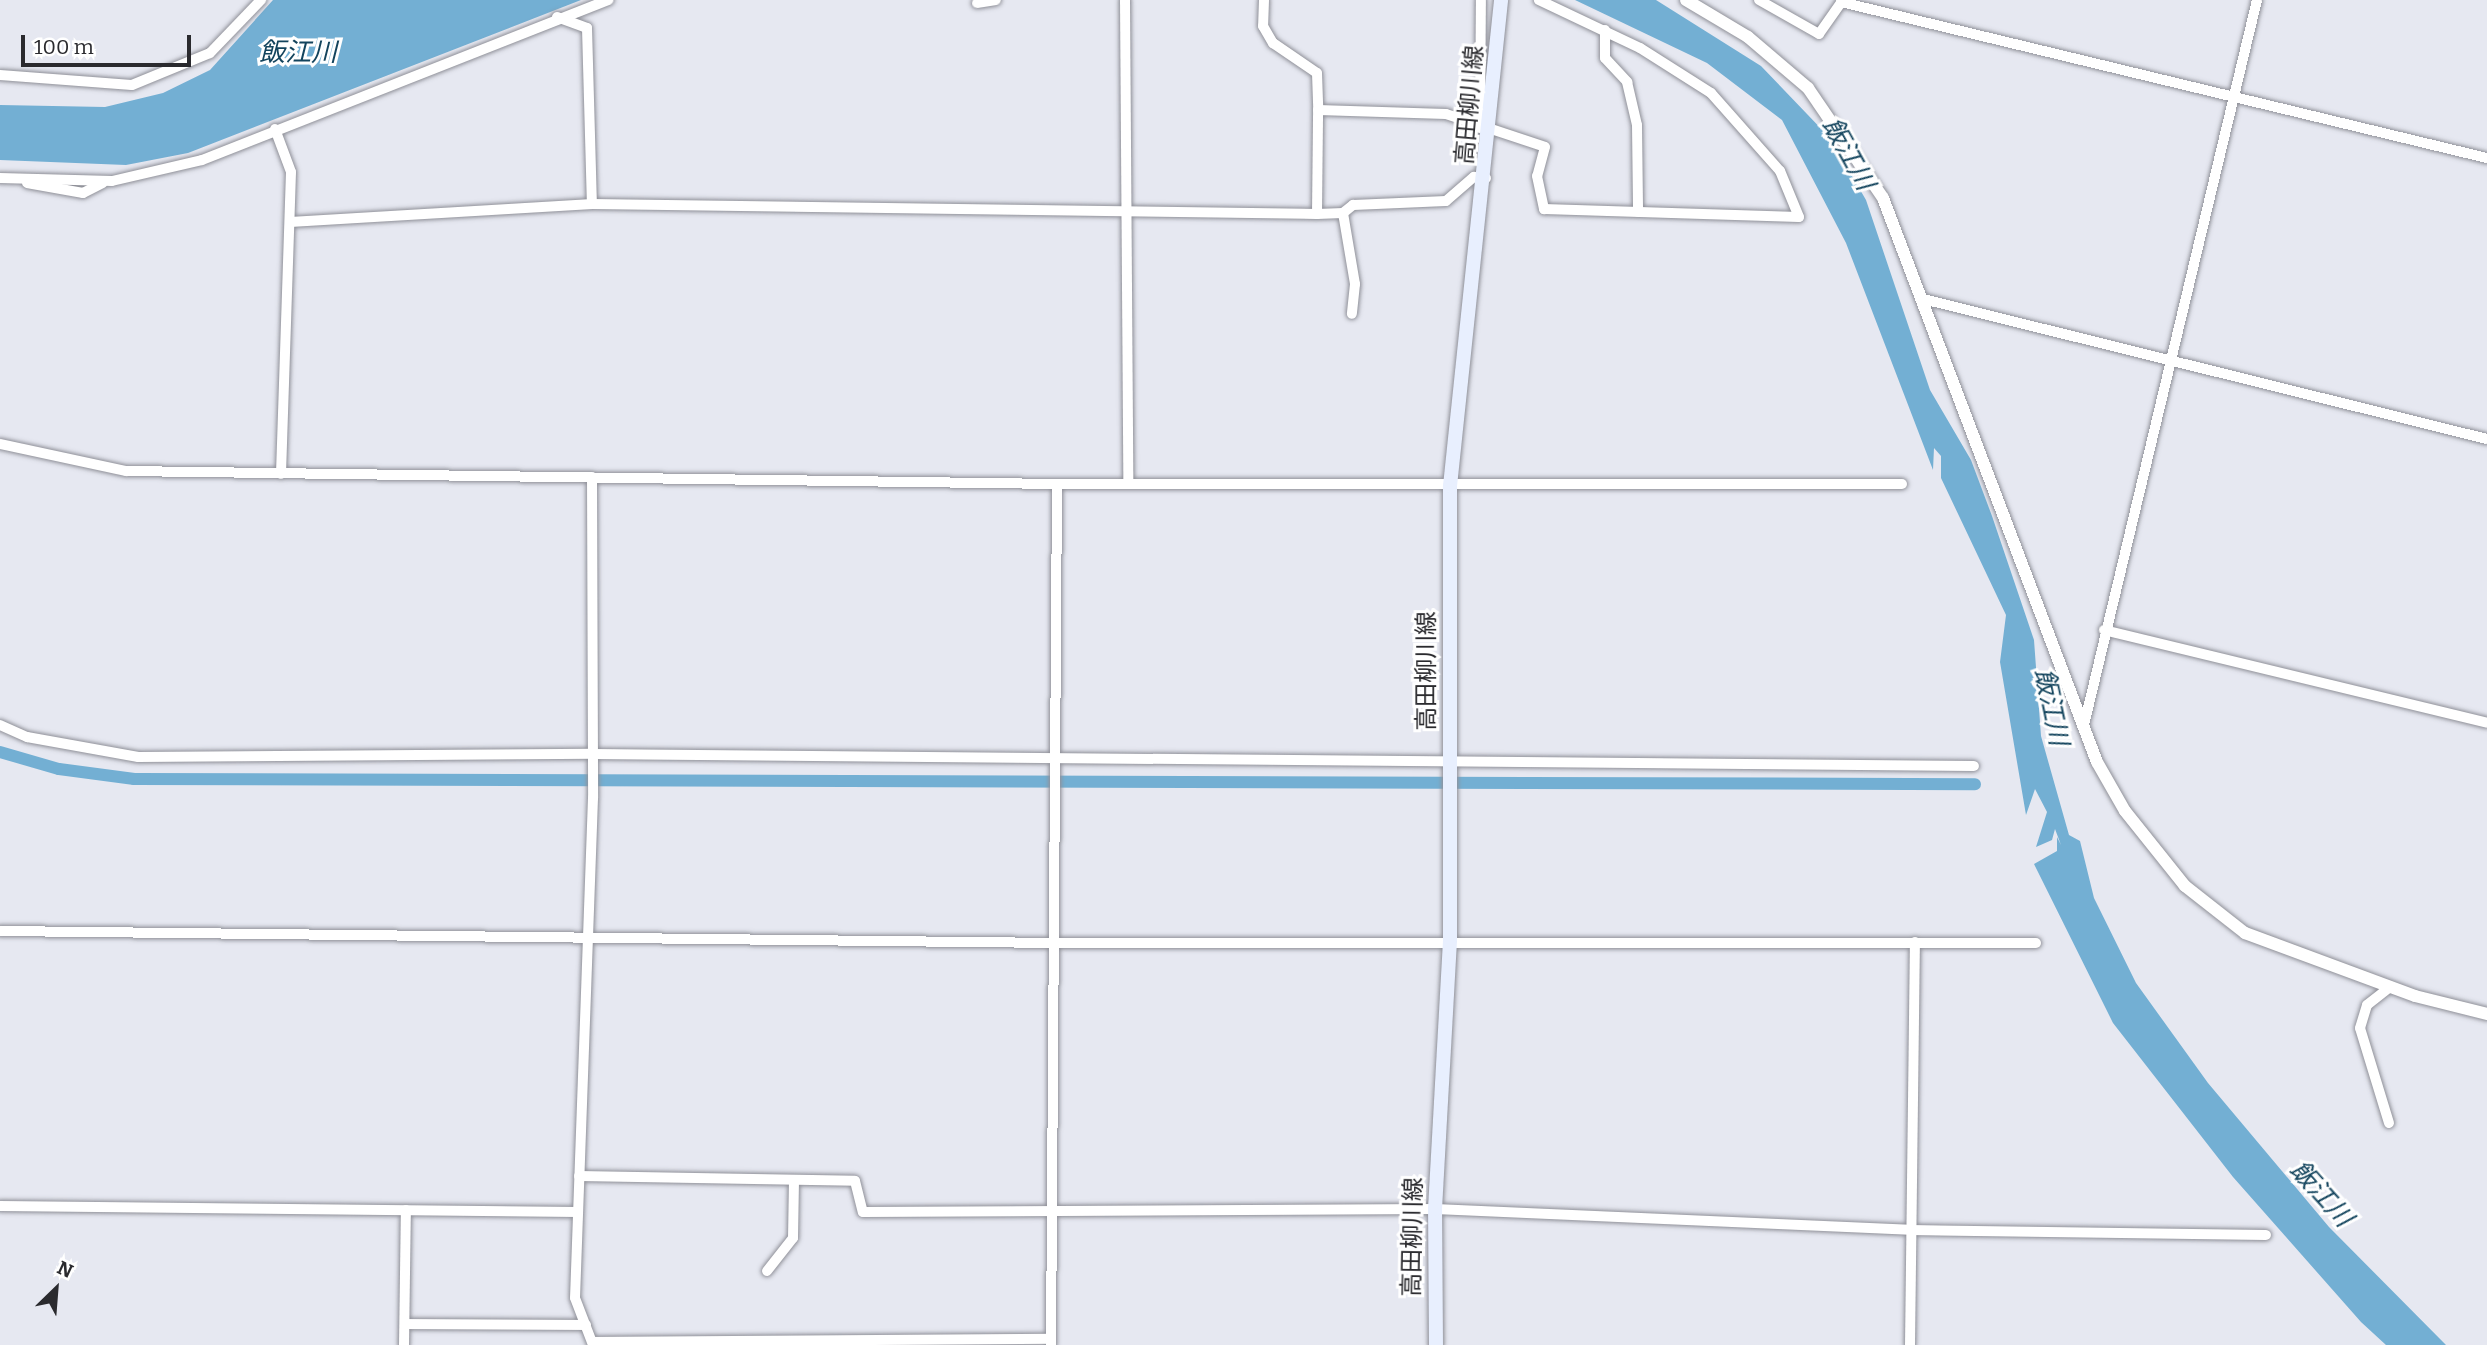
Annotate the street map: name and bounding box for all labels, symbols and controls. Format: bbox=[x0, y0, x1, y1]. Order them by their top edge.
scale bar bbox=[24, 21, 194, 65]
text: 100 m bbox=[34, 34, 94, 60]
water label: 飯江川 bbox=[259, 37, 337, 69]
street label: 高田柳川線 bbox=[1450, 44, 1490, 166]
water label: 飯江川 bbox=[1815, 112, 1881, 196]
street label: 高田柳川線 bbox=[1413, 611, 1441, 731]
water label: 飯江川 bbox=[2028, 666, 2074, 748]
water label: 飯江川 bbox=[2283, 1155, 2359, 1233]
street label: 高田柳川線 bbox=[1398, 1177, 1428, 1297]
north arrow bbox=[21, 1254, 91, 1324]
text: N bbox=[54, 1256, 77, 1283]

